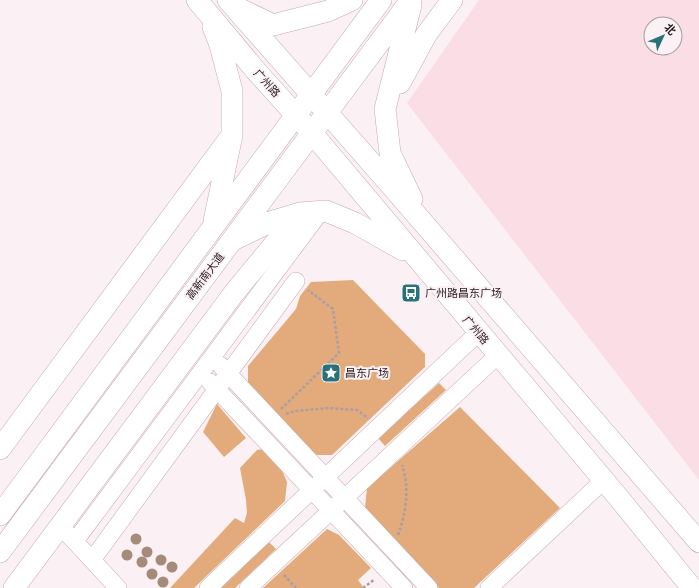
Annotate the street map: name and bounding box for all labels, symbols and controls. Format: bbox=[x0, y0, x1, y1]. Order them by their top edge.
north arrow bbox=[643, 16, 683, 56]
text: 北 bbox=[661, 20, 680, 39]
street label: 广州路 bbox=[250, 65, 284, 101]
street label: 高新南大道 bbox=[182, 249, 228, 303]
bus stop icon: 广州路昌东广场 bbox=[400, 282, 422, 304]
place label: 广州路昌东广场 bbox=[425, 285, 502, 301]
street label: 广州路 bbox=[459, 312, 493, 348]
place icon: 昌东广场 bbox=[320, 362, 342, 384]
place label: 昌东广场 bbox=[345, 365, 389, 381]

